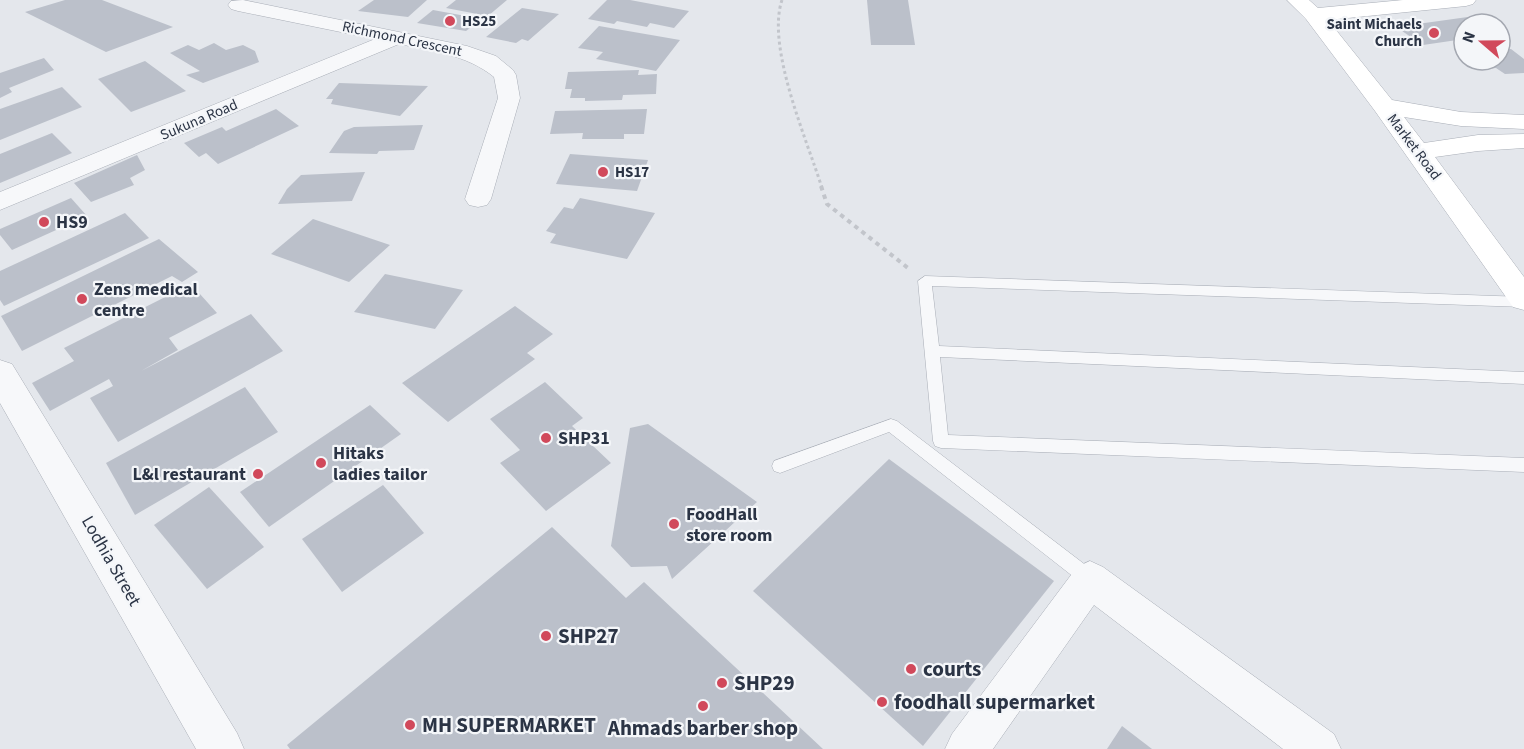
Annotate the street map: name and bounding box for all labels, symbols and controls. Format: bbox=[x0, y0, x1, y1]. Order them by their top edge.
place label: HS25 bbox=[462, 11, 496, 32]
north arrow bbox=[1452, 12, 1512, 72]
marker: HS25 bbox=[443, 14, 457, 28]
place label: Saint Michaels Church bbox=[1327, 14, 1422, 52]
street label: Richmond Crescent bbox=[340, 16, 464, 62]
marker: Saint Michaels Church bbox=[1427, 26, 1441, 40]
text: N bbox=[1457, 28, 1481, 46]
street label: Sukuna Road bbox=[157, 94, 241, 146]
street label: Market Road bbox=[1382, 109, 1446, 185]
place label: HS17 bbox=[615, 162, 649, 183]
marker: HS17 bbox=[596, 165, 610, 179]
place label: HS9 bbox=[56, 210, 88, 235]
marker: HS9 bbox=[37, 215, 51, 229]
place label: Zens medical centre bbox=[94, 277, 198, 323]
marker: Zens medical centre bbox=[75, 292, 89, 306]
place label: SHP31 bbox=[558, 426, 610, 451]
marker: SHP31 bbox=[539, 431, 553, 445]
place label: Hitaks ladies tailor bbox=[333, 441, 428, 487]
marker: Hitaks ladies tailor bbox=[314, 456, 328, 470]
place label: L&l restaurant bbox=[132, 462, 246, 487]
marker: L&l restaurant bbox=[251, 467, 265, 481]
place label: FoodHall store room bbox=[686, 502, 772, 548]
street label: Lodhia Street bbox=[75, 511, 147, 611]
marker: FoodHall store room bbox=[667, 517, 681, 531]
place label: SHP27 bbox=[558, 621, 619, 651]
marker: SHP27 bbox=[539, 629, 553, 643]
place label: courts bbox=[923, 654, 981, 684]
marker: courts bbox=[904, 662, 918, 676]
place label: SHP29 bbox=[734, 668, 795, 698]
marker: SHP29 bbox=[715, 676, 729, 690]
place label: foodhall supermarket bbox=[894, 687, 1095, 717]
marker: foodhall supermarket bbox=[875, 695, 889, 709]
marker: Ahmads barber shop bbox=[696, 699, 710, 713]
place label: MH SUPERMARKET bbox=[422, 710, 596, 740]
place label: Ahmads barber shop bbox=[607, 713, 798, 743]
marker: MH SUPERMARKET bbox=[403, 718, 417, 732]

